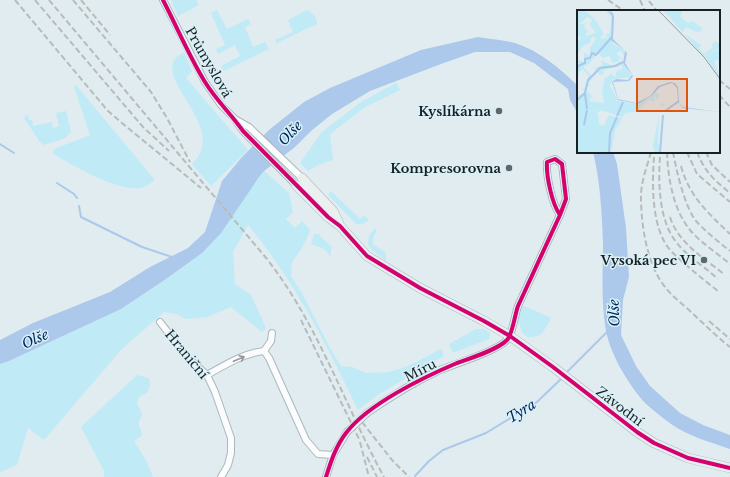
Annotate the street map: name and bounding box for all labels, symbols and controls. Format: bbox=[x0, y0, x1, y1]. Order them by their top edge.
inset map bbox=[577, 10, 720, 153]
street label: Průmyslová bbox=[181, 24, 236, 101]
place label: Kyslíkárna bbox=[418, 103, 492, 120]
marker: Kyslíkárna bbox=[494, 106, 504, 116]
water label: Olše bbox=[274, 116, 306, 149]
place label: Kompresorovna bbox=[390, 160, 502, 177]
marker: Kompresorovna bbox=[504, 163, 514, 173]
place label: Vysoká pec VI bbox=[600, 252, 696, 269]
marker: Vysoká pec VI bbox=[699, 255, 709, 265]
water label: Olše bbox=[605, 298, 623, 327]
water label: Olše bbox=[19, 325, 52, 353]
street label: Hraniční bbox=[161, 326, 213, 383]
one-way arrow bbox=[232, 355, 244, 363]
street label: Míru bbox=[401, 355, 439, 386]
street label: Závodní bbox=[593, 383, 647, 430]
water label: Tyra bbox=[503, 395, 539, 427]

